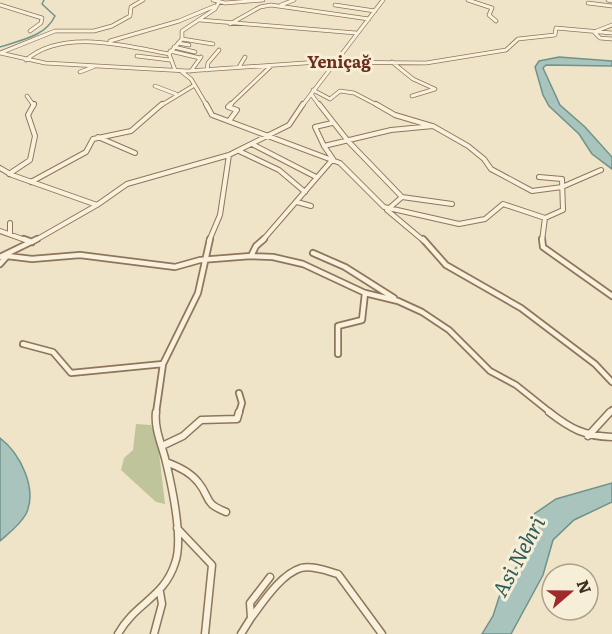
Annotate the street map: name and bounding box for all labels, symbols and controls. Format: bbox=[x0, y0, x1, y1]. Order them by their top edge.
district label: Yeniçağ bbox=[307, 49, 371, 73]
water label: Asi Nehri bbox=[483, 509, 551, 602]
north arrow bbox=[540, 562, 600, 622]
text: N bbox=[571, 576, 599, 597]

